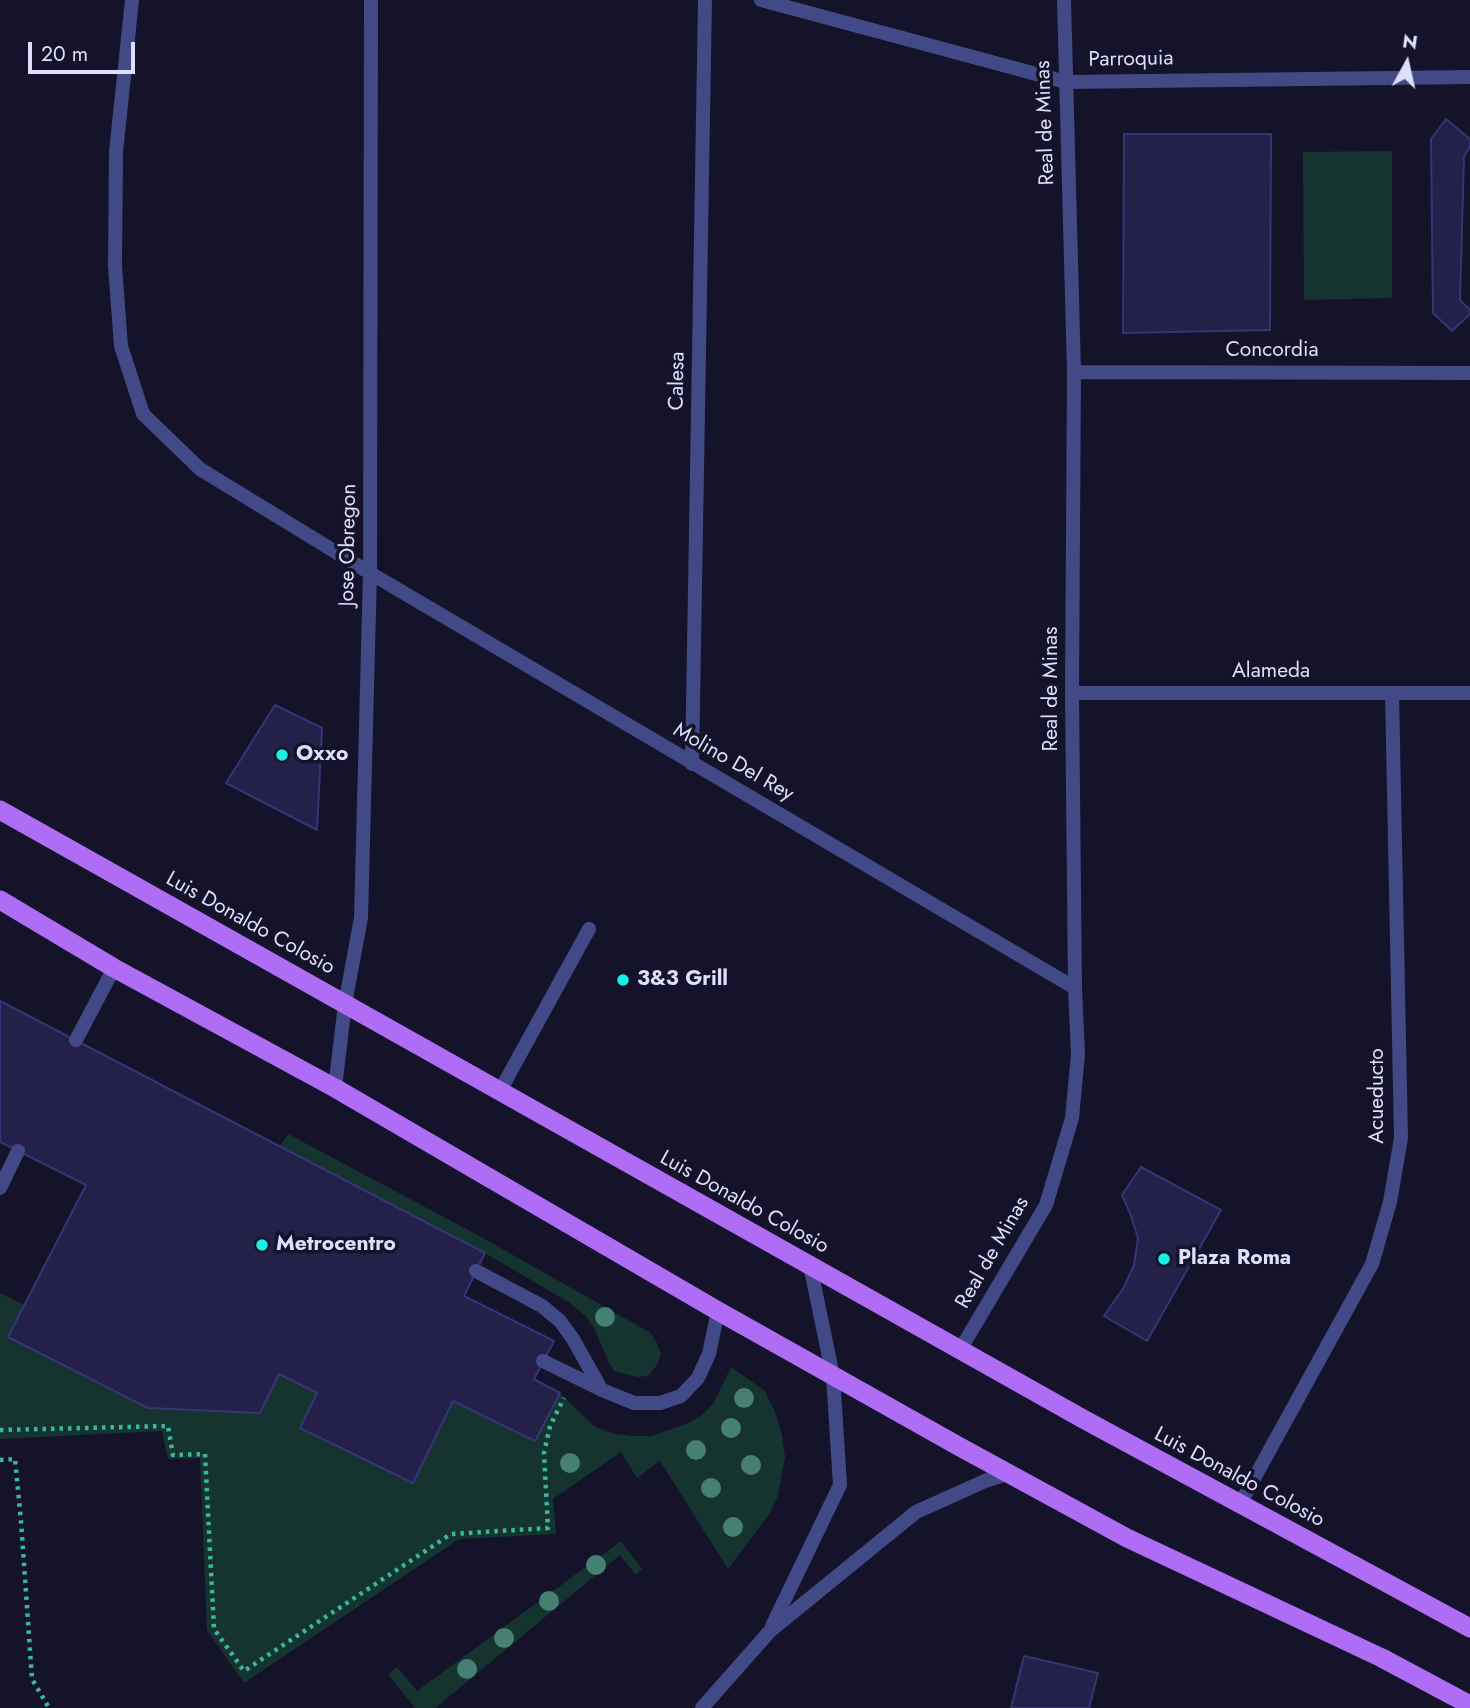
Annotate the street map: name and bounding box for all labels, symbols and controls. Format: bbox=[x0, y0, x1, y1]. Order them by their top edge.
text: N bbox=[1401, 27, 1419, 56]
scale bar bbox=[32, 28, 138, 72]
north arrow bbox=[1372, 28, 1442, 98]
text: 20 m bbox=[41, 39, 88, 69]
street label: Parroquia bbox=[1088, 47, 1174, 73]
street label: Real de Minas bbox=[1031, 60, 1061, 186]
street label: Concordia bbox=[1225, 338, 1319, 364]
street label: Calesa bbox=[665, 351, 691, 411]
street label: Jose Obregon bbox=[335, 483, 363, 607]
street label: Real de Minas bbox=[1039, 627, 1065, 751]
street label: Alameda bbox=[1232, 659, 1310, 685]
street label: Molino Del Rey bbox=[668, 718, 798, 808]
place label: Oxxo bbox=[296, 742, 348, 768]
marker: Oxxo bbox=[274, 747, 290, 763]
street label: Luis Donaldo Colosio bbox=[161, 867, 339, 981]
place label: 3&3 Grill bbox=[637, 967, 728, 993]
marker: 3&3 Grill bbox=[615, 972, 631, 988]
street label: Acueducto bbox=[1365, 1048, 1391, 1144]
street label: Luis Donaldo Colosio bbox=[655, 1146, 833, 1260]
street label: Real de Minas bbox=[951, 1193, 1035, 1313]
place label: Metrocentro bbox=[276, 1232, 396, 1258]
marker: Metrocentro bbox=[254, 1237, 270, 1253]
place label: Plaza Roma bbox=[1178, 1246, 1291, 1272]
marker: Plaza Roma bbox=[1156, 1251, 1172, 1267]
street label: Luis Donaldo Colosio bbox=[1150, 1422, 1328, 1534]

